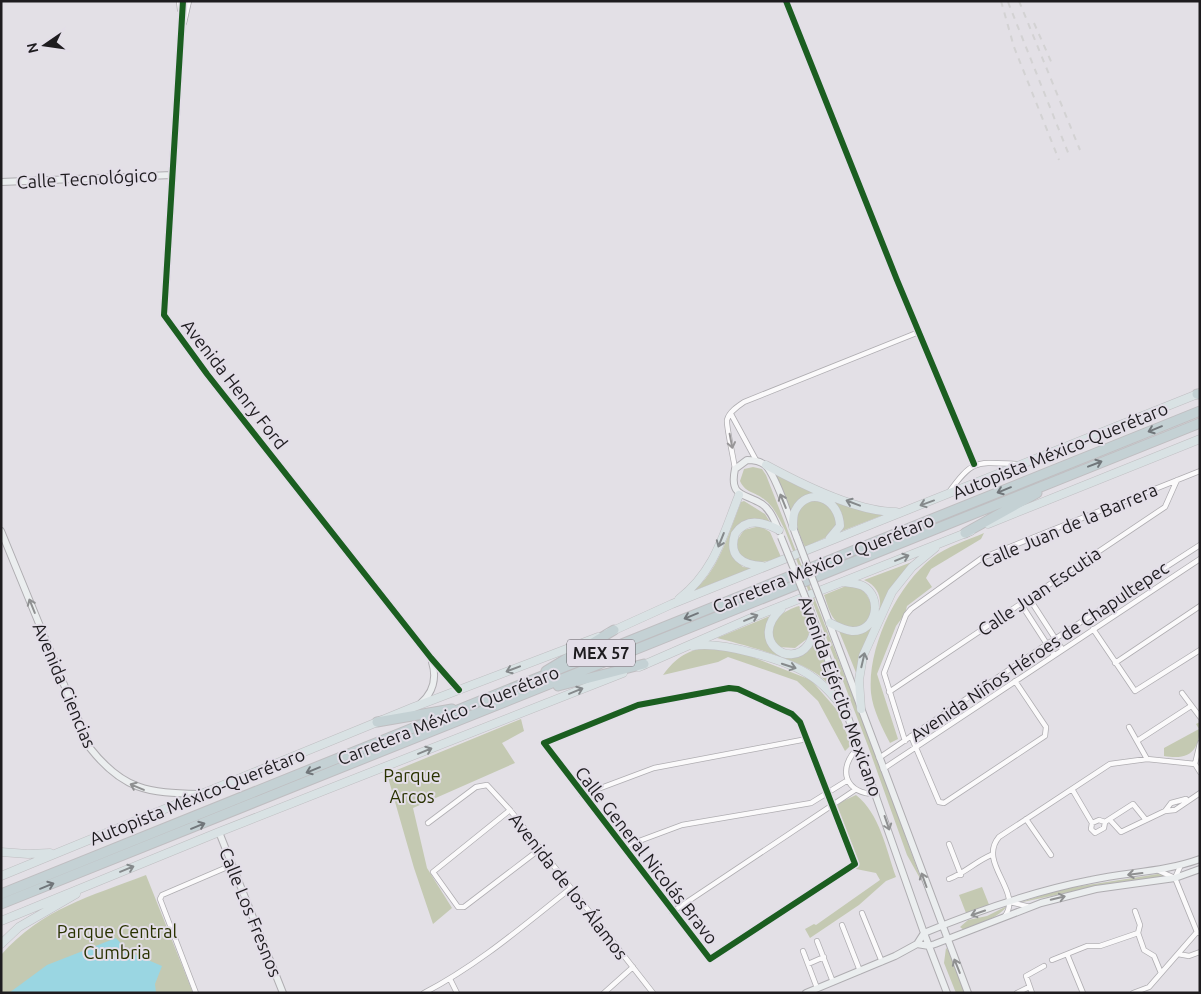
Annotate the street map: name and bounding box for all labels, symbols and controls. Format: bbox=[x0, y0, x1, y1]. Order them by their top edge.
north arrow bbox=[20, 20, 70, 70]
text: N bbox=[23, 41, 41, 55]
street label: Calle Tecnológico bbox=[16, 164, 158, 192]
street label: Avenida Henry Ford bbox=[178, 315, 292, 453]
street label: Autopista México-Querétaro bbox=[949, 398, 1171, 503]
one-way arrow bbox=[1147, 425, 1163, 434]
one-way arrow bbox=[727, 433, 736, 449]
one-way arrow bbox=[1087, 459, 1102, 468]
street label: Calle Juan de la Barrera bbox=[978, 479, 1160, 571]
one-way arrow bbox=[997, 486, 1012, 495]
one-way arrow bbox=[777, 494, 787, 509]
one-way arrow bbox=[846, 498, 861, 507]
one-way arrow bbox=[920, 499, 935, 508]
street label: Carretera México - Querétaro bbox=[709, 509, 937, 618]
one-way arrow bbox=[716, 532, 725, 547]
street label: Calle Juan Escutia bbox=[974, 542, 1104, 640]
one-way arrow bbox=[895, 553, 910, 562]
street label: Avenida Niños Héroes de Chapultepec bbox=[906, 557, 1172, 745]
street label: Avenida Ejército Mexicano bbox=[795, 593, 887, 799]
one-way arrow bbox=[27, 599, 37, 614]
one-way arrow bbox=[684, 612, 699, 622]
one-way arrow bbox=[743, 613, 758, 623]
street label: Avenida Ciencias bbox=[30, 619, 100, 751]
road number: MEX 57 bbox=[567, 640, 635, 666]
one-way arrow bbox=[859, 653, 868, 669]
street label: Carretera México - Querétaro bbox=[334, 661, 562, 770]
one-way arrow bbox=[781, 662, 796, 671]
one-way arrow bbox=[506, 665, 521, 675]
one-way arrow bbox=[568, 686, 583, 696]
street label: Autopista México-Querétaro bbox=[86, 744, 308, 849]
one-way arrow bbox=[417, 746, 432, 755]
street label: Calle General Nicolás Bravo bbox=[572, 762, 722, 948]
park label: Parque Arcos bbox=[383, 765, 441, 806]
one-way arrow bbox=[306, 766, 322, 775]
one-way arrow bbox=[130, 781, 145, 791]
street label: Avenida de los Álamos bbox=[506, 808, 633, 963]
one-way arrow bbox=[883, 815, 892, 831]
one-way arrow bbox=[189, 821, 205, 830]
street label: Calle Los Fresnos bbox=[216, 844, 286, 980]
one-way arrow bbox=[119, 864, 134, 873]
one-way arrow bbox=[1128, 869, 1144, 879]
one-way arrow bbox=[919, 873, 928, 888]
one-way arrow bbox=[38, 881, 54, 890]
one-way arrow bbox=[1050, 893, 1066, 903]
one-way arrow bbox=[971, 909, 986, 918]
park label: Parque Central Cumbria bbox=[57, 921, 178, 962]
one-way arrow bbox=[952, 959, 962, 974]

